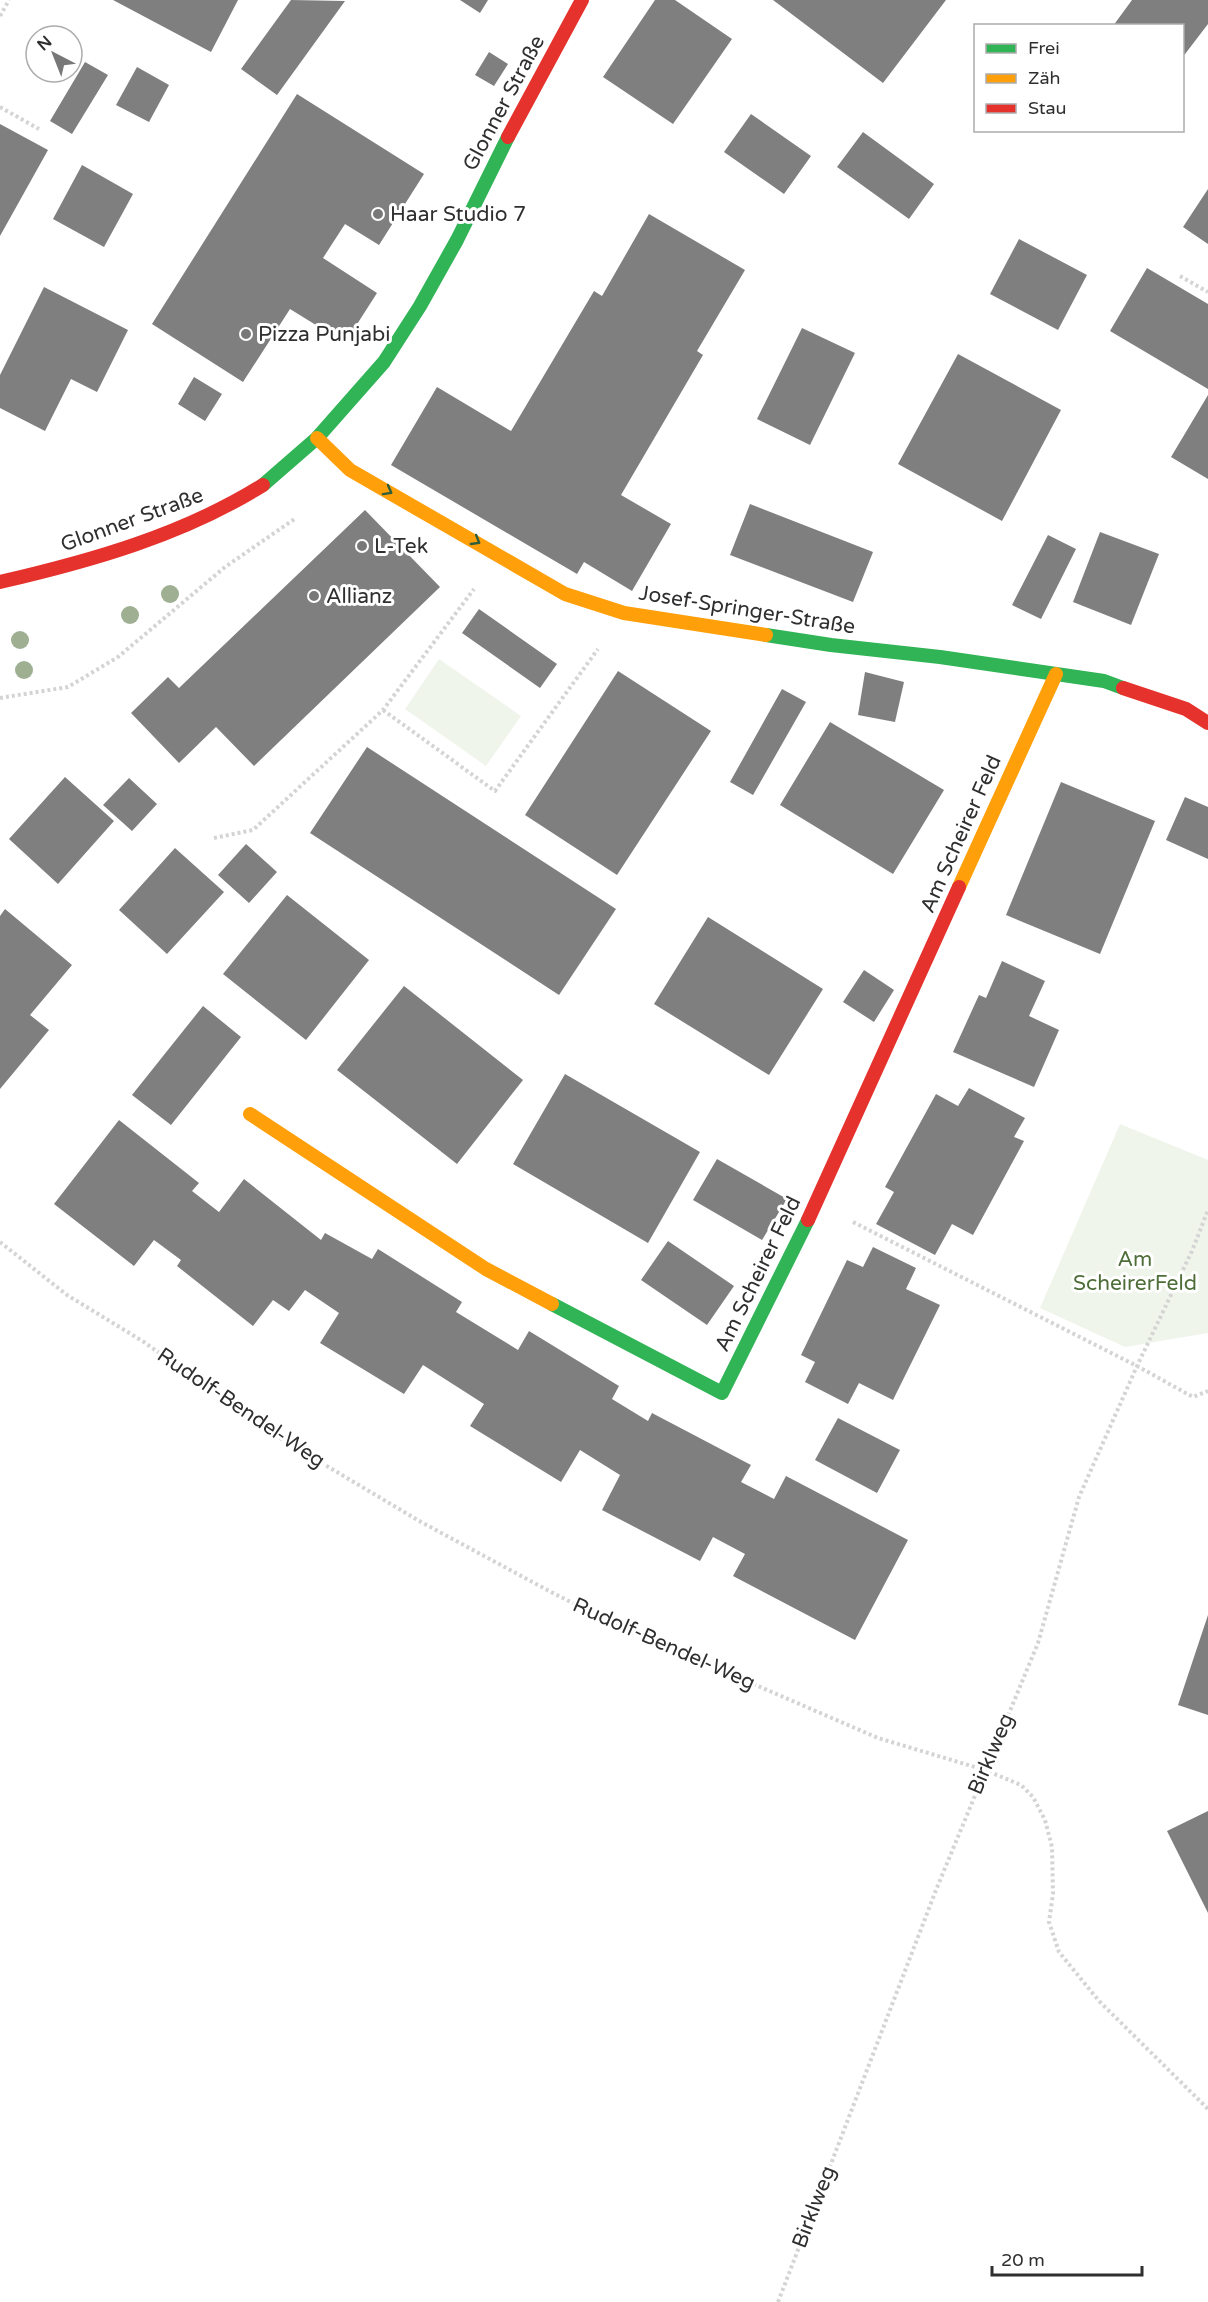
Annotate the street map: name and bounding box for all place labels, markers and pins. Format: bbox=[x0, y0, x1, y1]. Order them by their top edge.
place label: Haar Studio 7 bbox=[390, 202, 526, 227]
marker: Haar Studio 7 bbox=[371, 207, 385, 221]
place label: Pizza Punjabi bbox=[258, 322, 391, 347]
marker: Pizza Punjabi bbox=[239, 327, 253, 341]
place label: L-Tek bbox=[374, 534, 428, 559]
marker: L-Tek bbox=[355, 539, 369, 553]
place label: Allianz bbox=[326, 584, 392, 609]
marker: Allianz bbox=[307, 589, 321, 603]

